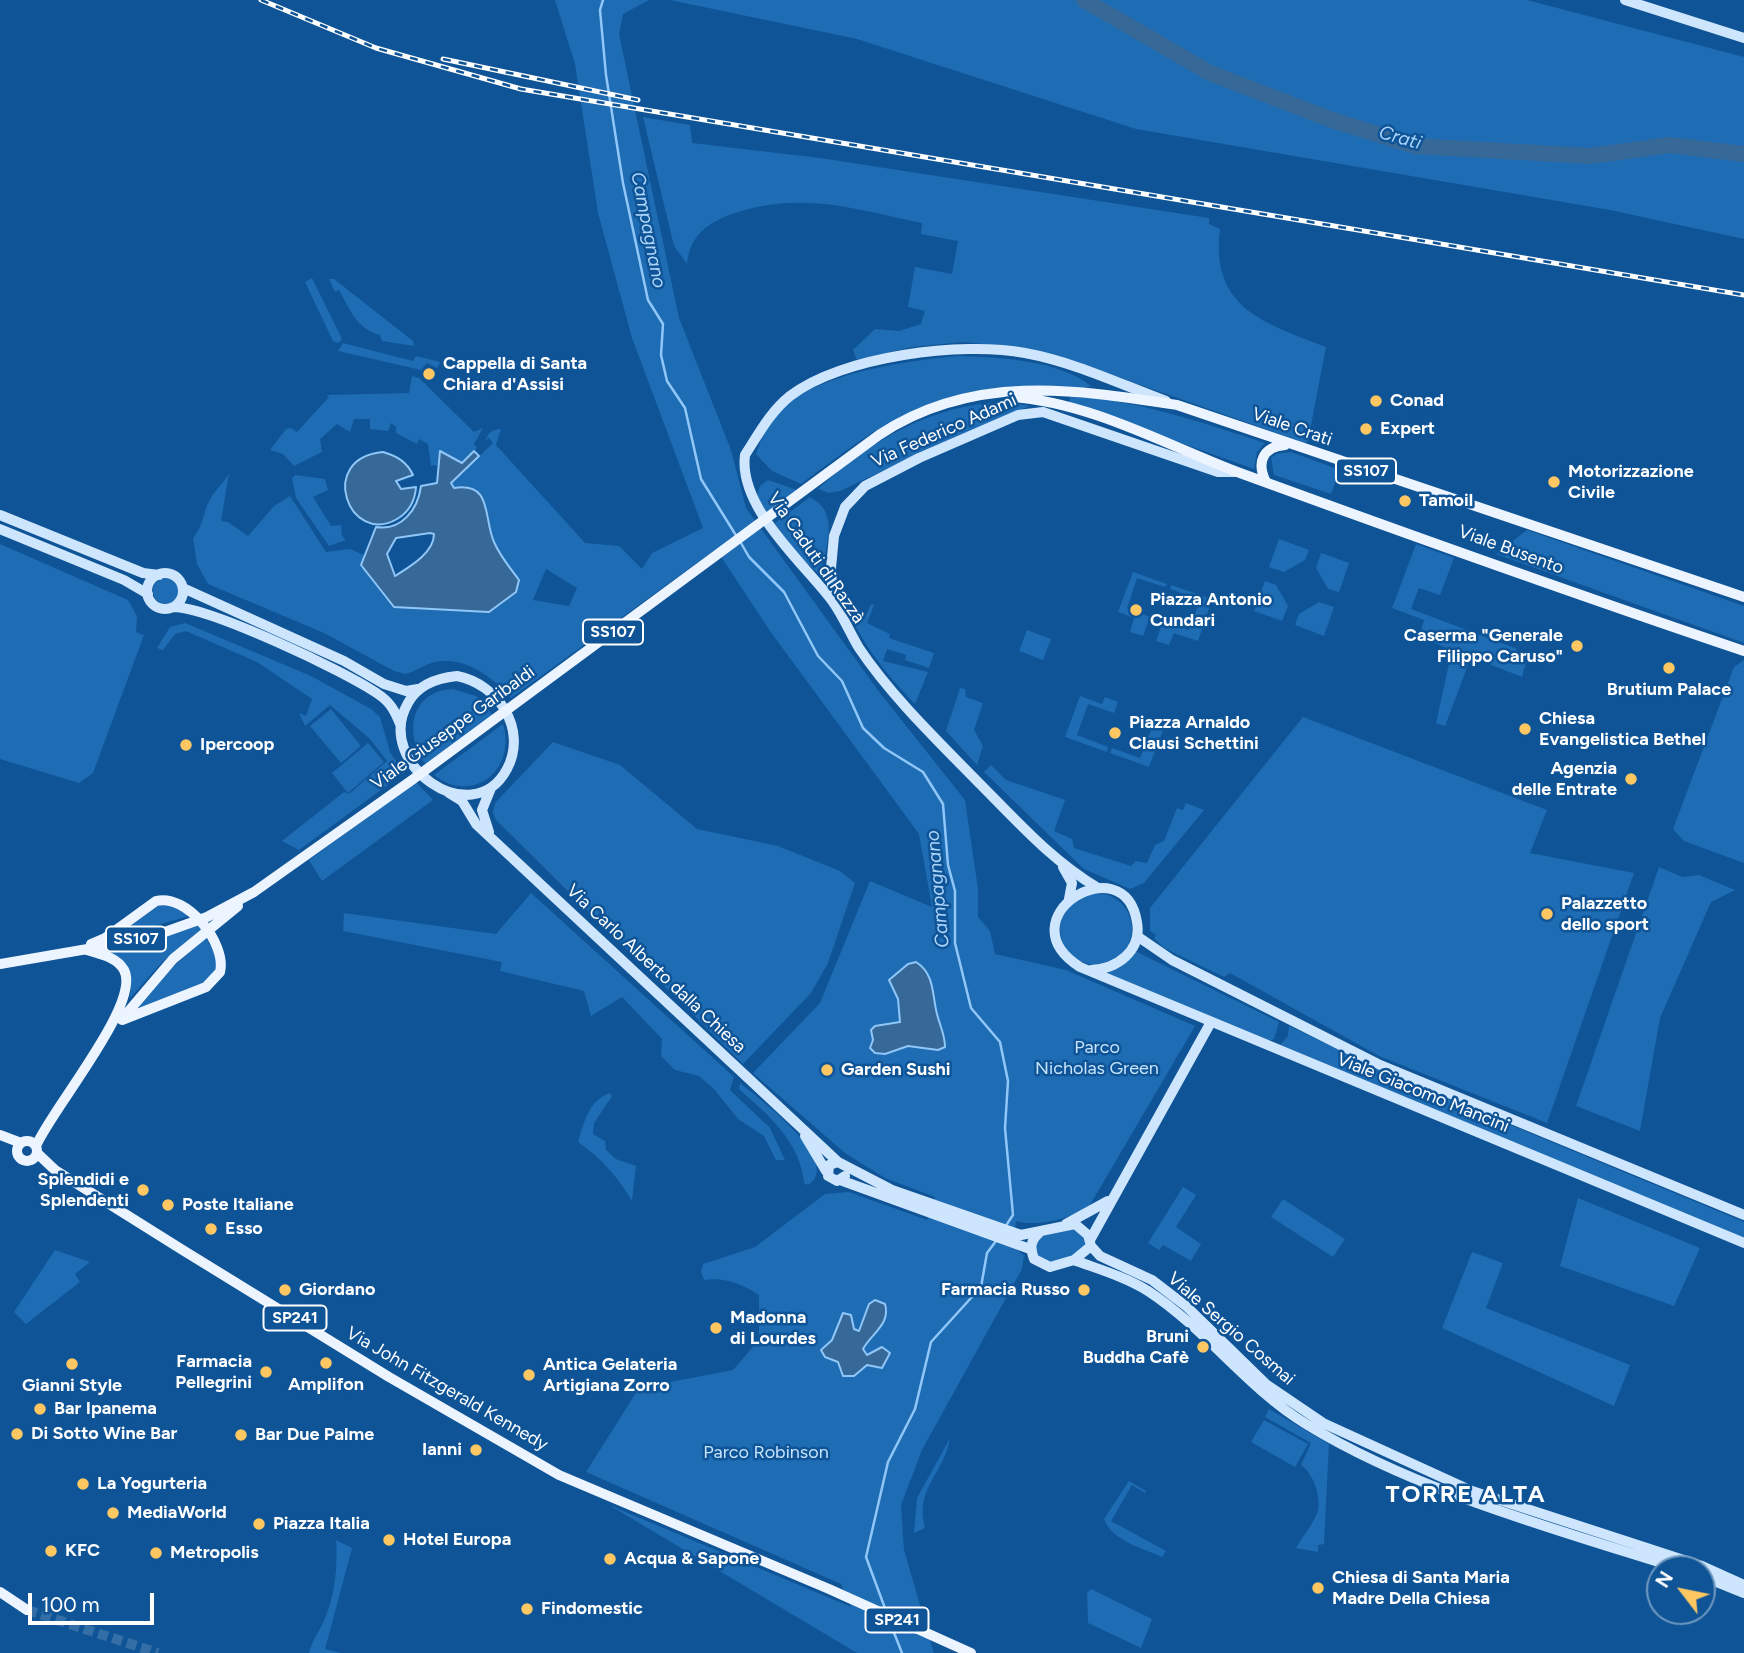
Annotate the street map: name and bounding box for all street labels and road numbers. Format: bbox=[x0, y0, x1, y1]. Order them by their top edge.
street label: Via Federico Adami bbox=[868, 389, 1020, 473]
street label: Viale Crati bbox=[1249, 403, 1335, 451]
road number: SS107 bbox=[1336, 458, 1396, 484]
street label: Via Caduti di Razzà bbox=[763, 488, 869, 628]
street label: Viale Busento bbox=[1455, 521, 1567, 579]
road number: SS107 bbox=[583, 620, 643, 645]
street label: Viale Giuseppe Garibaldi bbox=[367, 661, 539, 795]
street label: Via Carlo Alberto dalla Chiesa bbox=[562, 880, 750, 1058]
road number: SS107 bbox=[106, 926, 166, 951]
street label: Viale Giacomo Mancini bbox=[1334, 1049, 1512, 1137]
street label: Viale Sergio Cosmai bbox=[1163, 1268, 1299, 1390]
road number: SP241 bbox=[264, 1306, 326, 1330]
street label: Via John Fitzgerald Kennedy bbox=[342, 1322, 552, 1456]
road number: SP241 bbox=[866, 1608, 928, 1632]

